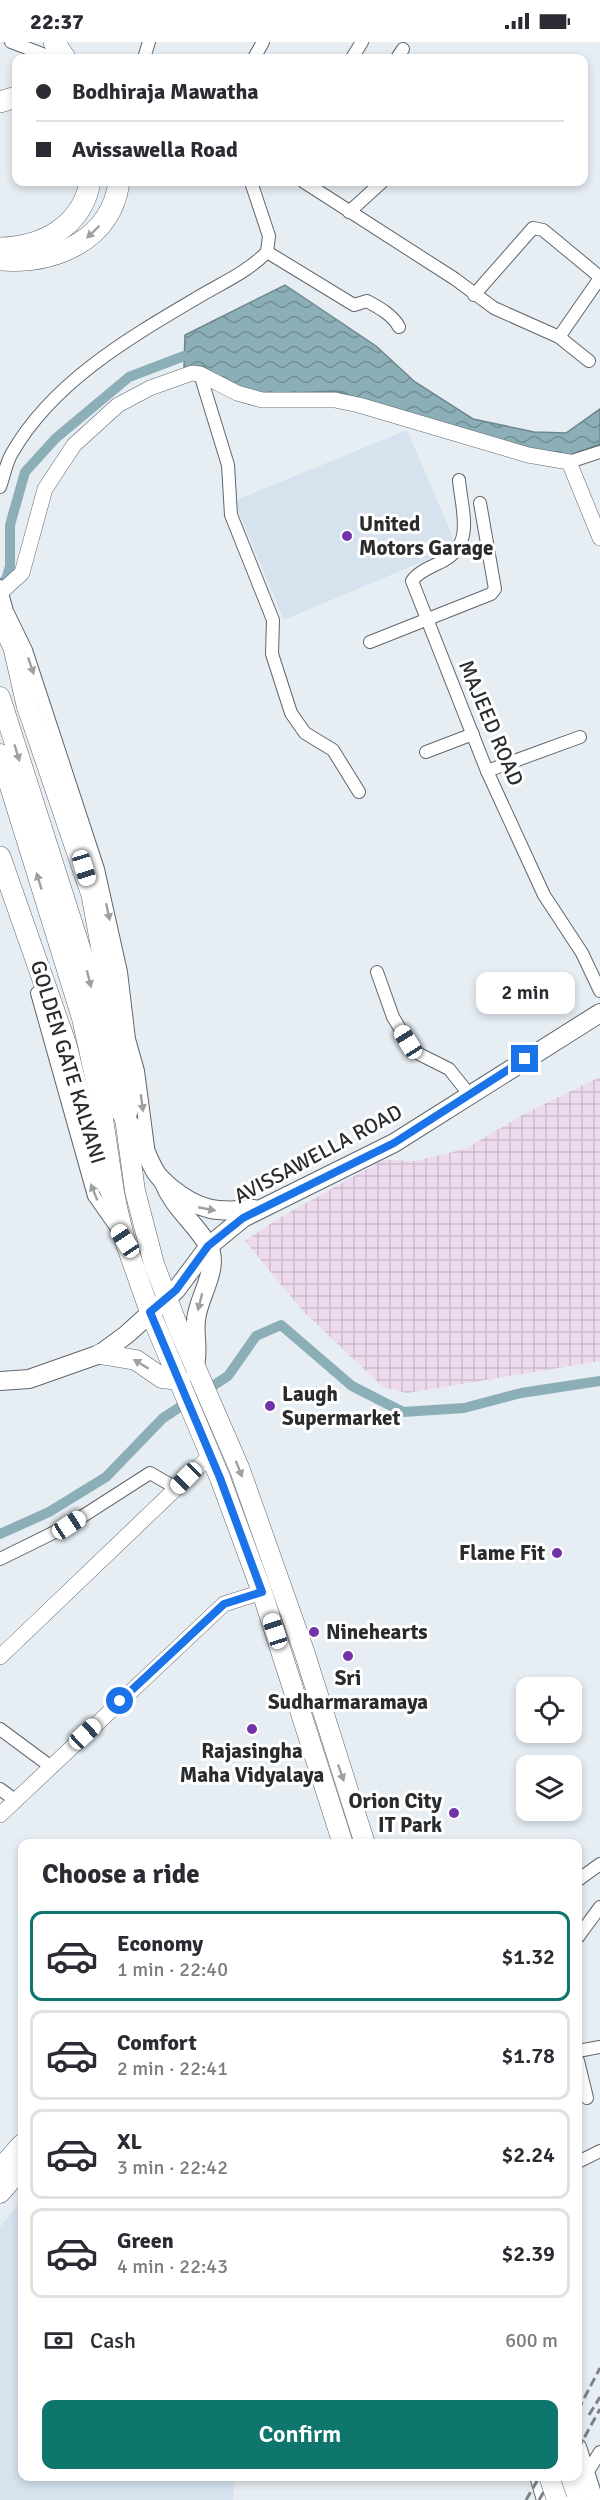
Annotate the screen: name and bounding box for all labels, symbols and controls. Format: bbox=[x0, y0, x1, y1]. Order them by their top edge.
text: 22:37 bbox=[30, 8, 84, 35]
text: Bodhiraja Mawatha bbox=[72, 78, 259, 105]
text: Avissawella Road bbox=[72, 136, 238, 163]
one-way arrow bbox=[87, 225, 101, 239]
place label: United Motors Garage bbox=[359, 511, 493, 561]
marker: United Motors Garage bbox=[340, 529, 354, 543]
street label: MAJEED ROAD bbox=[453, 656, 529, 790]
one-way arrow bbox=[27, 657, 37, 675]
one-way arrow bbox=[13, 744, 22, 762]
car bbox=[70, 848, 98, 888]
one-way arrow bbox=[33, 872, 43, 890]
one-way arrow bbox=[104, 902, 113, 921]
street label: GOLDEN GATE KALYANI bbox=[25, 957, 111, 1167]
one-way arrow bbox=[84, 970, 94, 988]
callout: 2 min bbox=[476, 972, 574, 1014]
text: 2 min bbox=[502, 980, 549, 1005]
car bbox=[391, 1022, 425, 1062]
route end bbox=[511, 1045, 538, 1072]
one-way arrow bbox=[138, 1094, 147, 1113]
street label: AVISSAWELLA ROAD bbox=[229, 1099, 407, 1209]
one-way arrow bbox=[89, 1182, 99, 1200]
one-way arrow bbox=[198, 1204, 217, 1213]
car bbox=[107, 1221, 143, 1261]
one-way arrow bbox=[194, 1293, 204, 1311]
one-way arrow bbox=[133, 1359, 149, 1370]
place label: Laugh Supermarket bbox=[282, 1381, 400, 1431]
marker: Laugh Supermarket bbox=[263, 1399, 277, 1413]
car bbox=[167, 1459, 205, 1497]
one-way arrow bbox=[235, 1460, 244, 1478]
car bbox=[49, 1508, 89, 1542]
place label: Flame Fit bbox=[459, 1540, 545, 1566]
marker: Flame Fit bbox=[550, 1546, 564, 1560]
car bbox=[261, 1611, 289, 1651]
place label: Ninehearts bbox=[326, 1619, 428, 1645]
marker: Ninehearts bbox=[307, 1625, 321, 1639]
marker: Sri Sudharmaramaya bbox=[341, 1649, 355, 1663]
place label: Sri Sudharmaramaya bbox=[268, 1665, 428, 1715]
map controls bbox=[516, 1677, 582, 1821]
button: locate bbox=[516, 1677, 582, 1743]
route start bbox=[106, 1687, 133, 1714]
car bbox=[66, 1715, 104, 1753]
marker: Rajasingha Maha Vidyalaya bbox=[245, 1722, 259, 1736]
place label: Rajasingha Maha Vidyalaya bbox=[180, 1738, 324, 1788]
button: layers bbox=[516, 1755, 582, 1821]
one-way arrow bbox=[337, 1765, 347, 1783]
place label: Orion City IT Park bbox=[348, 1788, 443, 1838]
marker: Orion City IT Park bbox=[447, 1806, 461, 1820]
text: Choose a ride bbox=[42, 1858, 200, 1891]
icon: car bbox=[45, 1929, 99, 1983]
text: Economy bbox=[117, 1930, 203, 1957]
text: $1.32 bbox=[501, 1943, 555, 1970]
text: 1 min · 22:40 bbox=[117, 1957, 228, 1982]
icon: car bbox=[45, 2028, 99, 2082]
text: Comfort bbox=[117, 2029, 197, 2056]
text: $1.78 bbox=[501, 2042, 555, 2069]
text: 2 min · 22:41 bbox=[117, 2056, 228, 2081]
icon: car bbox=[45, 2127, 99, 2181]
text: XL bbox=[117, 2128, 142, 2155]
text: $2.24 bbox=[501, 2141, 555, 2168]
text: 3 min · 22:42 bbox=[117, 2155, 228, 2180]
icon: car bbox=[45, 2226, 99, 2280]
text: Green bbox=[117, 2227, 174, 2254]
text: $2.39 bbox=[501, 2240, 555, 2267]
text: 4 min · 22:43 bbox=[117, 2254, 228, 2279]
icon: cash bbox=[42, 2324, 75, 2357]
text: Cash bbox=[90, 2327, 136, 2354]
text: 600 m bbox=[505, 2328, 558, 2353]
button: Confirm bbox=[42, 2400, 558, 2469]

